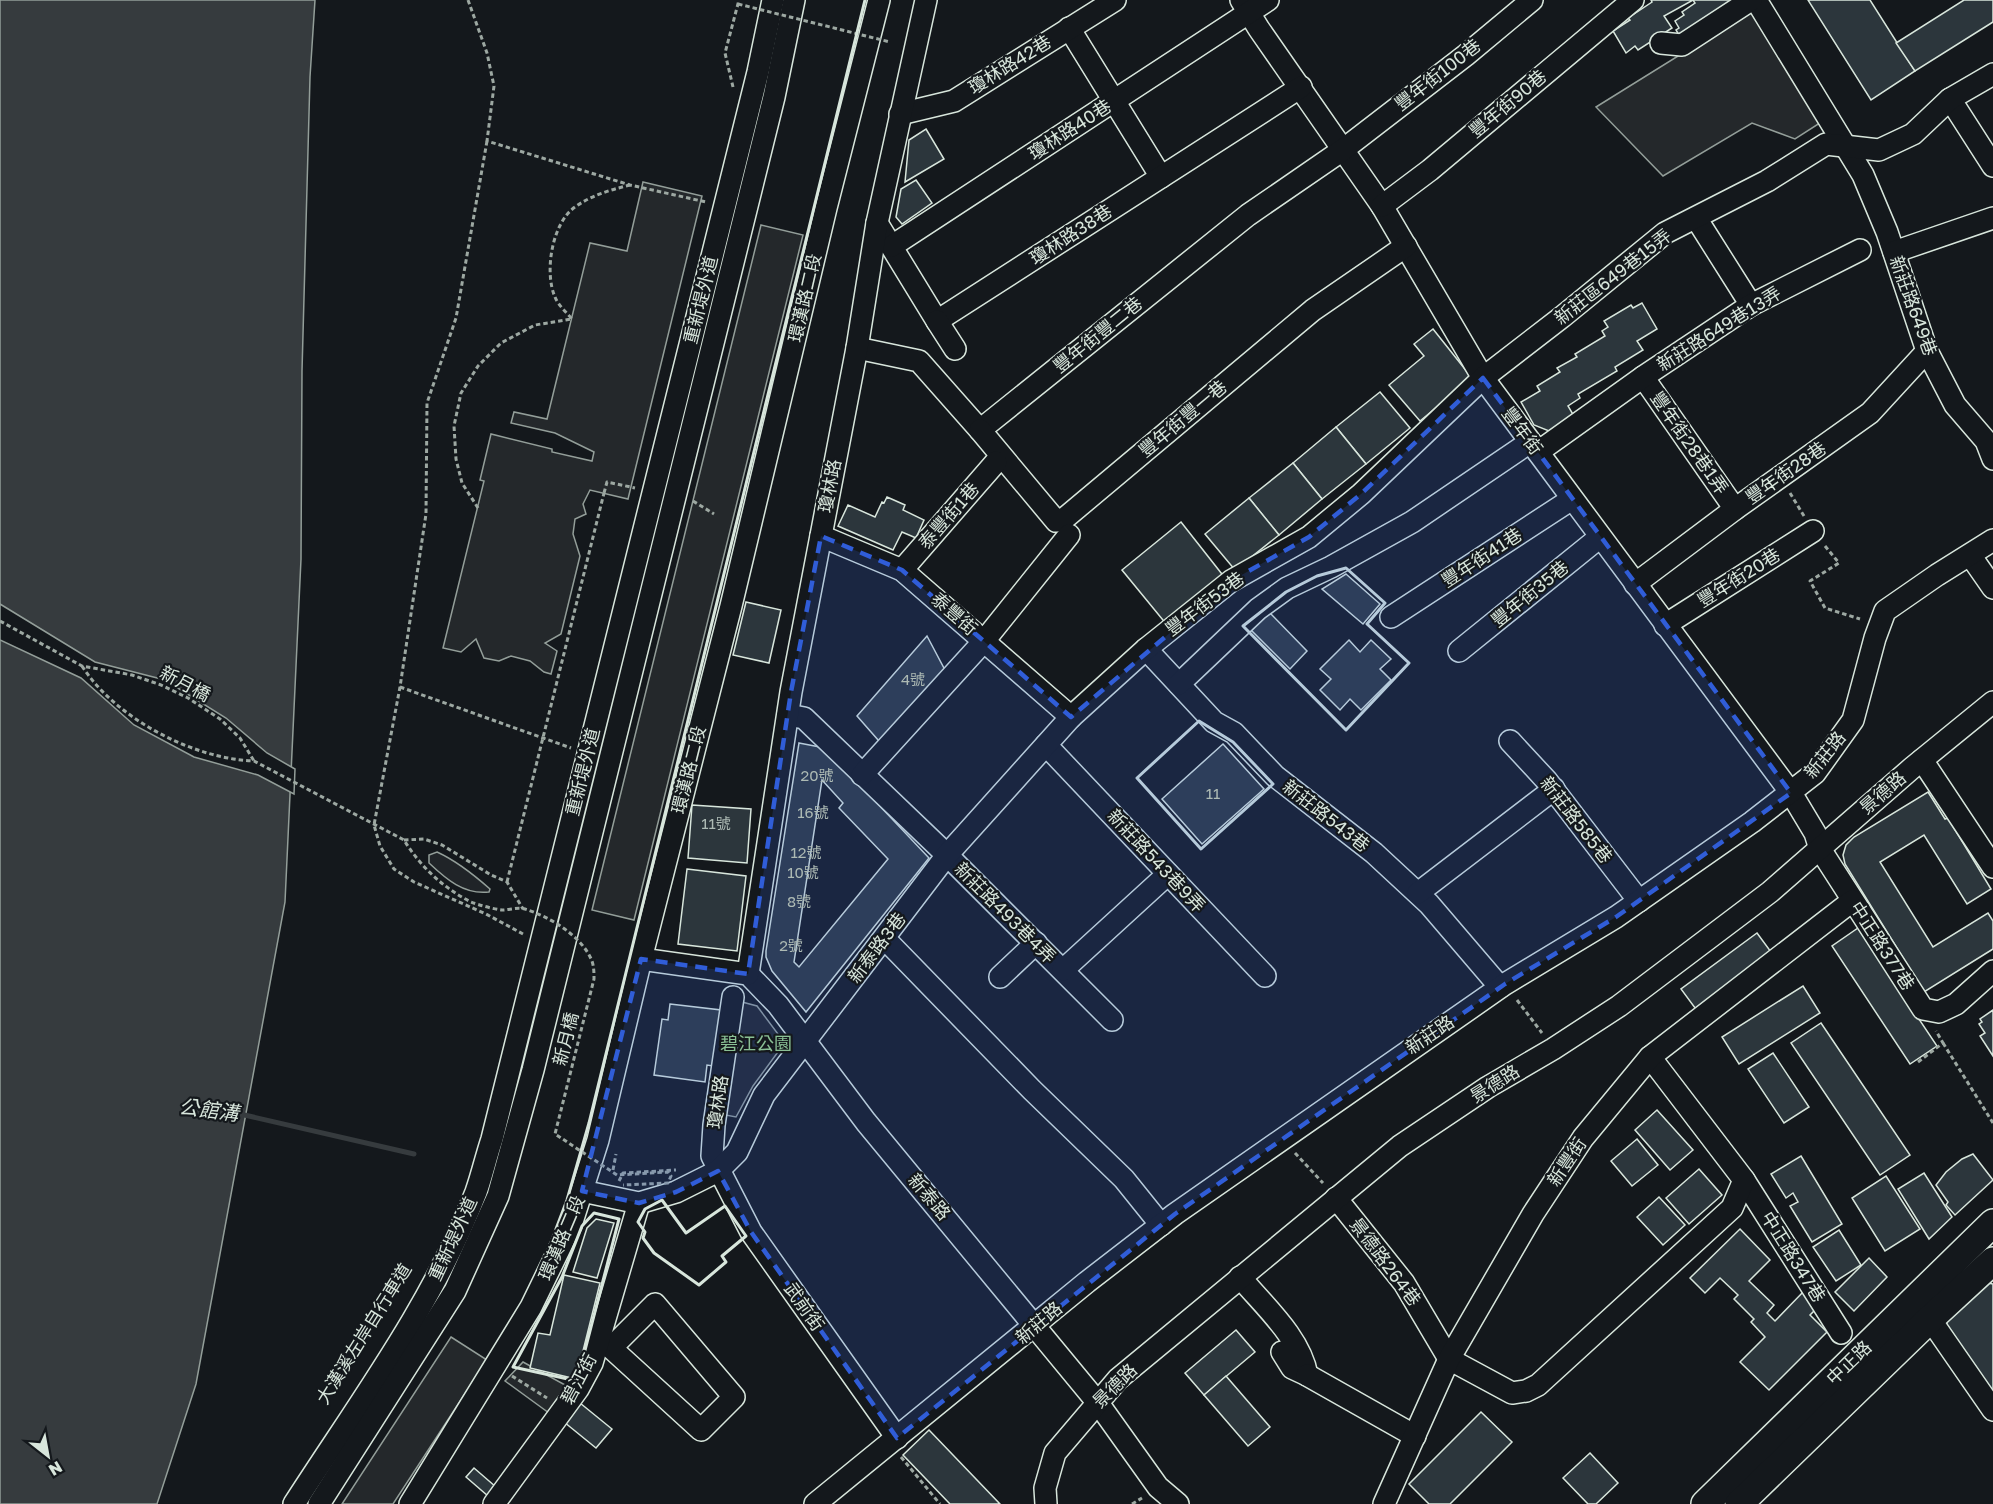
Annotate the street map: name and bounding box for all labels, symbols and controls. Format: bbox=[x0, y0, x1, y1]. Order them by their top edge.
street label: 瓊林路42巷 bbox=[964, 30, 1055, 98]
street label: 豐年街100巷 bbox=[1390, 34, 1485, 115]
street label: 豐年街90巷 bbox=[1464, 65, 1550, 142]
street label: 瓊林路40巷 bbox=[1024, 94, 1115, 164]
street label: 瓊林路38巷 bbox=[1025, 199, 1116, 269]
street label: 新莊區649巷15弄 bbox=[1550, 224, 1675, 329]
street label: 環漢路二段 bbox=[783, 251, 825, 344]
street label: 重新堤外道 bbox=[678, 253, 722, 346]
street label: 新莊路649巷 bbox=[1886, 253, 1942, 359]
street label: 新莊路649巷13弄 bbox=[1652, 281, 1785, 375]
street label: 豐年街豐二巷 bbox=[1048, 292, 1146, 377]
street label: 豐年街豐一巷 bbox=[1134, 375, 1231, 461]
street label: 豐年街28巷1弄 bbox=[1646, 387, 1733, 498]
street label: 豐年街 bbox=[1498, 402, 1548, 459]
street label: 豐年街28巷 bbox=[1741, 436, 1830, 508]
street label: 瓊林路 bbox=[813, 457, 845, 514]
street label: 泰豐街1巷 bbox=[913, 478, 983, 553]
street label: 豐年街41巷 bbox=[1437, 523, 1526, 591]
street label: 豐年街20巷 bbox=[1693, 543, 1784, 611]
street label: 豐年街35巷 bbox=[1486, 555, 1572, 631]
street label: 豐年街53巷 bbox=[1161, 566, 1248, 640]
street label: 泰豐街 bbox=[927, 587, 982, 639]
street label: 新月橋 bbox=[156, 661, 214, 706]
house number: 4號 bbox=[901, 670, 925, 688]
street label: 環漢路二段 bbox=[666, 723, 710, 816]
street label: 重新堤外道 bbox=[560, 725, 604, 818]
street label: 新莊路 bbox=[1799, 726, 1850, 782]
house number: 20號 bbox=[800, 766, 834, 784]
street label: 景德路 bbox=[1855, 766, 1910, 818]
street label: 新莊路585巷 bbox=[1536, 772, 1617, 867]
street label: 新莊路543巷 bbox=[1279, 775, 1374, 856]
house number: 11 bbox=[1206, 784, 1220, 802]
house number: 16號 bbox=[797, 803, 829, 821]
street label: 新莊路543巷9弄 bbox=[1103, 804, 1210, 916]
house number: 11號 bbox=[701, 814, 731, 832]
house number: 12號 bbox=[791, 843, 821, 861]
street label: 新莊路493巷4弄 bbox=[951, 857, 1061, 967]
house number: 10號 bbox=[787, 863, 819, 881]
house number: 8號 bbox=[787, 892, 811, 910]
street label: 中正路377巷 bbox=[1846, 897, 1920, 994]
street label: 新泰路3巷 bbox=[843, 908, 910, 987]
house number: 2號 bbox=[779, 936, 803, 954]
street label: 新月橋 bbox=[548, 1010, 582, 1068]
street label: 新莊路 bbox=[1401, 1010, 1458, 1058]
park label: 碧江公園 bbox=[720, 1032, 792, 1054]
street label: 景德路 bbox=[1466, 1060, 1523, 1107]
street label: 瓊林路 bbox=[702, 1074, 732, 1130]
water label: 公館溝 bbox=[178, 1093, 243, 1125]
street label: 新豐街 bbox=[1542, 1133, 1590, 1190]
street label: 新泰路 bbox=[904, 1169, 956, 1224]
street label: 環漢路二段 bbox=[533, 1192, 589, 1283]
street label: 重新堤外道 bbox=[423, 1193, 481, 1284]
street label: 中正路347巷 bbox=[1757, 1207, 1830, 1306]
street label: 景德路264巷 bbox=[1346, 1213, 1426, 1310]
street label: 大漢溪左岸自行車道 bbox=[311, 1259, 415, 1408]
street label: 武前街 bbox=[780, 1278, 829, 1335]
street label: 新莊路 bbox=[1011, 1296, 1066, 1348]
street label: 中正路 bbox=[1821, 1336, 1875, 1389]
street label: 碧江街 bbox=[556, 1350, 601, 1408]
street label: 景德路 bbox=[1087, 1358, 1141, 1412]
north arrow bbox=[18, 1426, 78, 1486]
text: N bbox=[45, 1457, 66, 1481]

